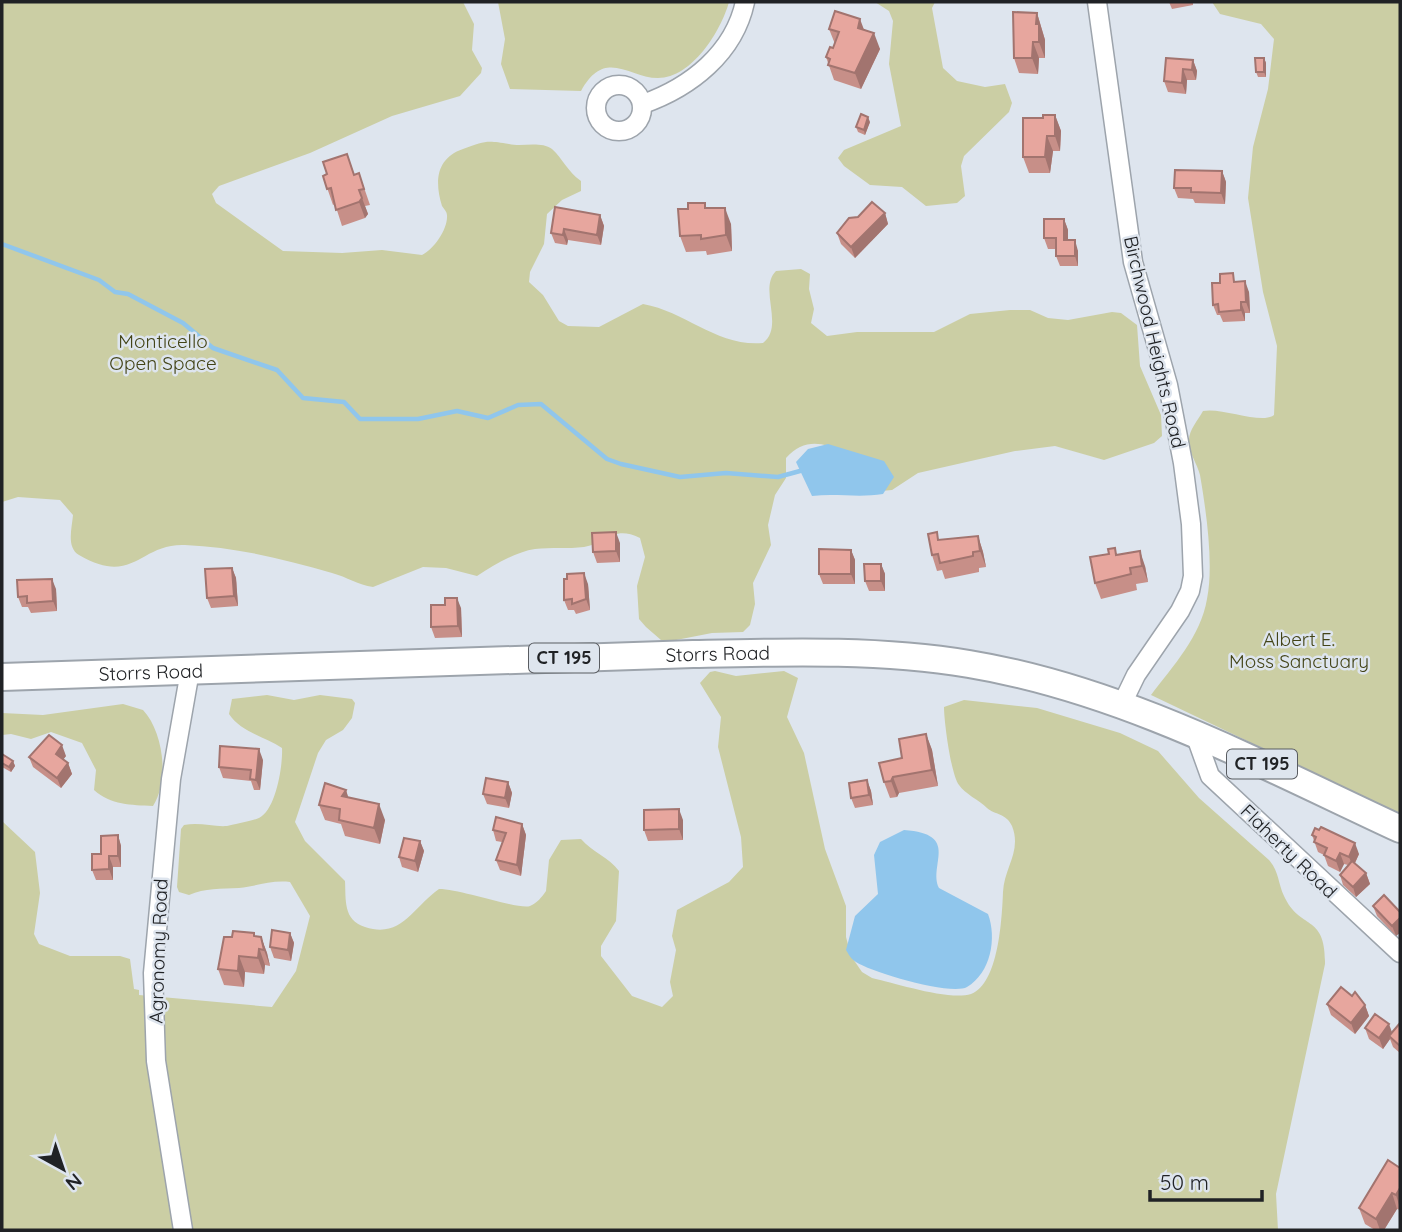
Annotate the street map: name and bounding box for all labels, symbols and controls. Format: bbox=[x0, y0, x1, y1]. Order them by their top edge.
street label: Birchwood Heights Road bbox=[1119, 234, 1191, 450]
park label: Monticello Open Space bbox=[109, 329, 217, 375]
park label: Albert E. Moss Sanctuary bbox=[1229, 627, 1369, 673]
street label: Storrs Road bbox=[665, 641, 770, 667]
road number: CT 195 bbox=[529, 644, 599, 672]
street label: Storrs Road bbox=[98, 658, 204, 686]
road number: CT 195 bbox=[1227, 750, 1297, 778]
street label: Flaherty Road bbox=[1236, 799, 1342, 903]
street label: Agronomy Road bbox=[143, 878, 173, 1024]
north arrow bbox=[28, 1134, 98, 1204]
scale bar bbox=[1150, 1158, 1262, 1202]
text: N bbox=[61, 1168, 87, 1196]
text: 50 m bbox=[1160, 1169, 1209, 1195]

